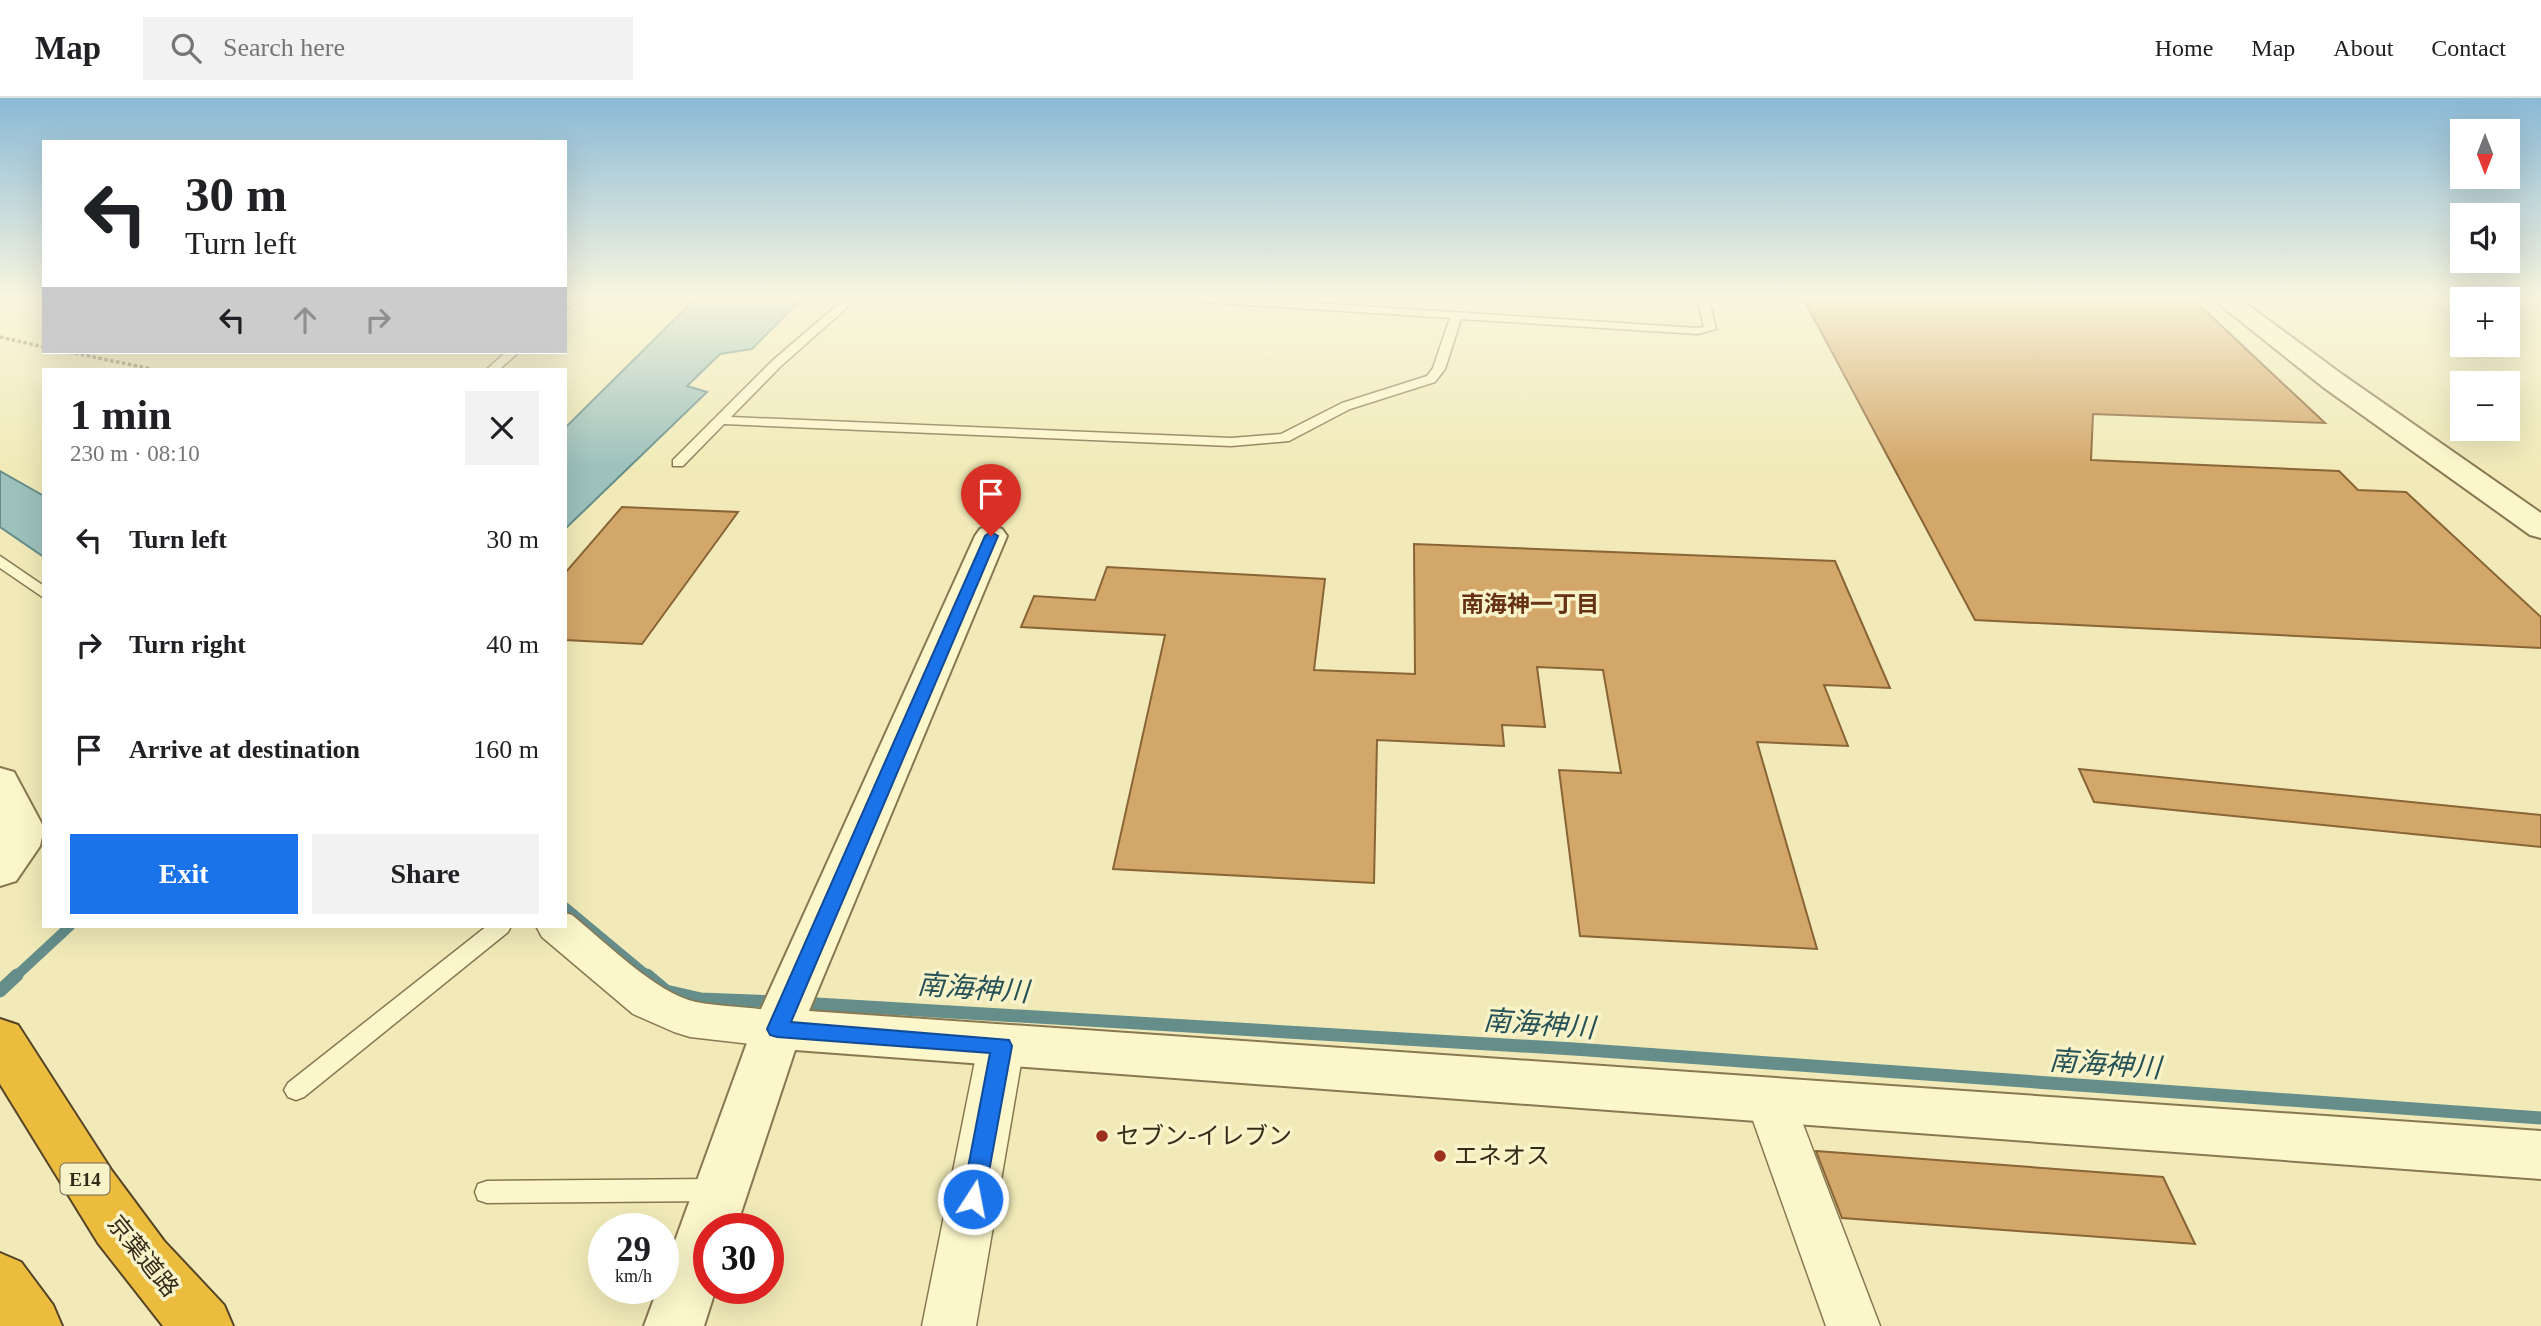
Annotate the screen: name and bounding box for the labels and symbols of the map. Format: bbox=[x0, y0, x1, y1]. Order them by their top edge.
north arrow bbox=[2450, 119, 2520, 189]
pin bbox=[961, 464, 1021, 536]
district label: 南海神一丁目 bbox=[1461, 592, 1599, 617]
water label: 南海神川 bbox=[916, 969, 1033, 1008]
water label: 南海神川 bbox=[1482, 1005, 1599, 1044]
water label: 南海神川 bbox=[2048, 1045, 2165, 1084]
place label: セブン-イレブン bbox=[1116, 1123, 1292, 1149]
marker: セブン-イレブン bbox=[1094, 1128, 1110, 1144]
place label: エネオス bbox=[1454, 1143, 1550, 1169]
marker: エネオス bbox=[1432, 1148, 1448, 1164]
position arrow bbox=[936, 1162, 1010, 1236]
road number: E14 bbox=[60, 1163, 110, 1194]
street label: 京葉道路 bbox=[103, 1211, 183, 1301]
speed limit sign: 30 bbox=[693, 1213, 784, 1304]

